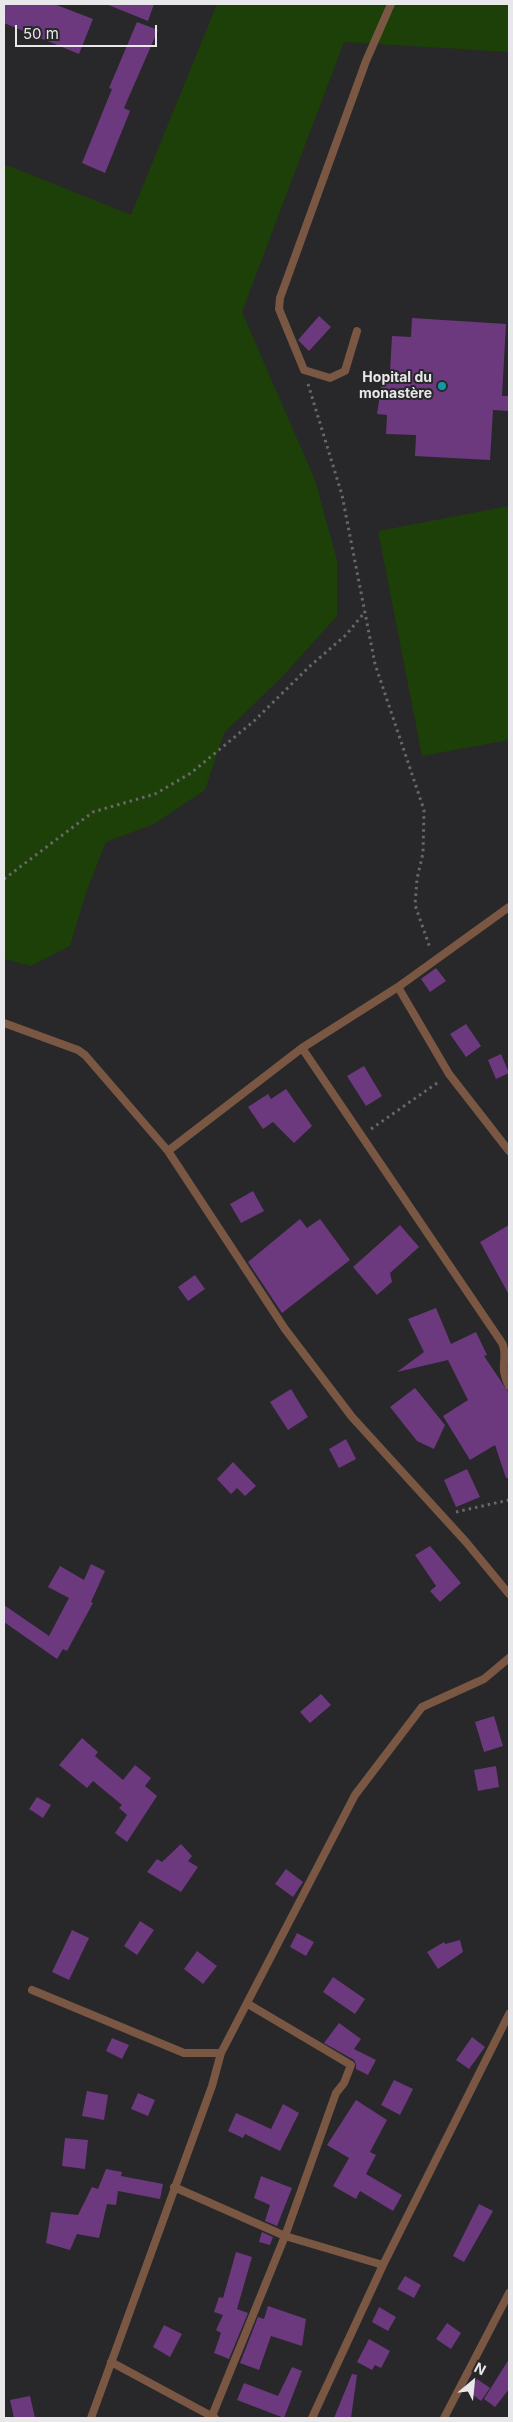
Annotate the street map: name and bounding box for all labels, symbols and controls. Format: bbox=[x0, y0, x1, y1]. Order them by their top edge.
scale bar bbox=[18, 15, 160, 47]
text: 50 m bbox=[23, 24, 59, 43]
place label: Hopital du monastère bbox=[359, 370, 432, 402]
marker: Hopital du monastère bbox=[436, 380, 448, 392]
north arrow bbox=[448, 2357, 498, 2407]
text: N bbox=[472, 2358, 489, 2378]

